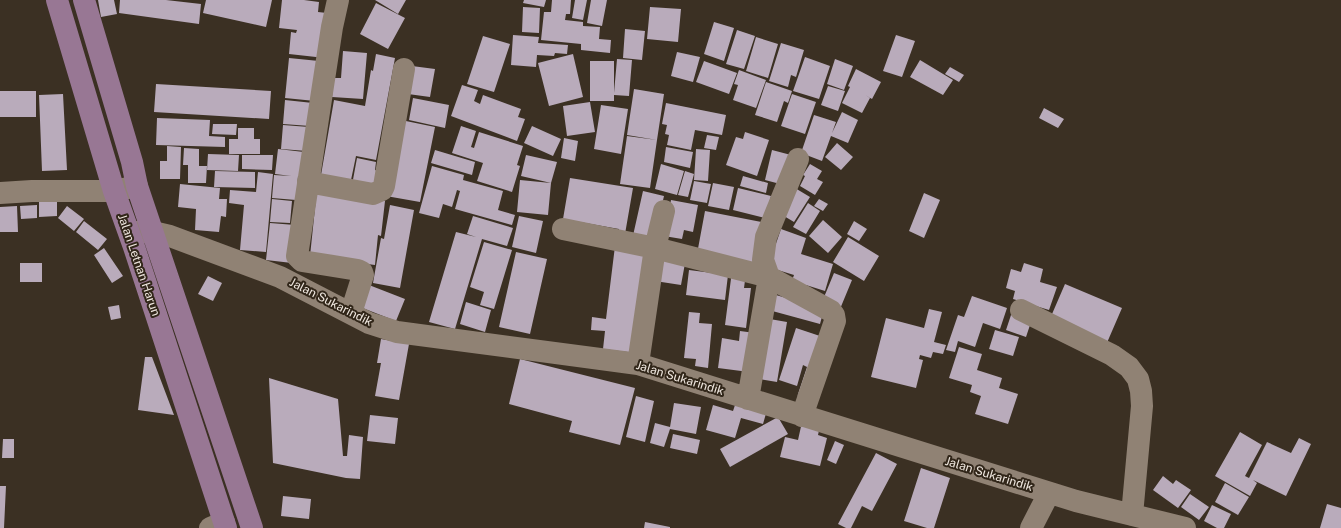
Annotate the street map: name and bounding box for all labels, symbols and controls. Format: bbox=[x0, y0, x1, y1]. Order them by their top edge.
street label: Jalan Letnan Harun bbox=[115, 212, 163, 318]
street label: Jalan Sukarindik bbox=[287, 275, 375, 329]
street label: Jalan Sukarindik bbox=[634, 358, 726, 398]
street label: Jalan Sukarindik bbox=[943, 454, 1035, 494]

